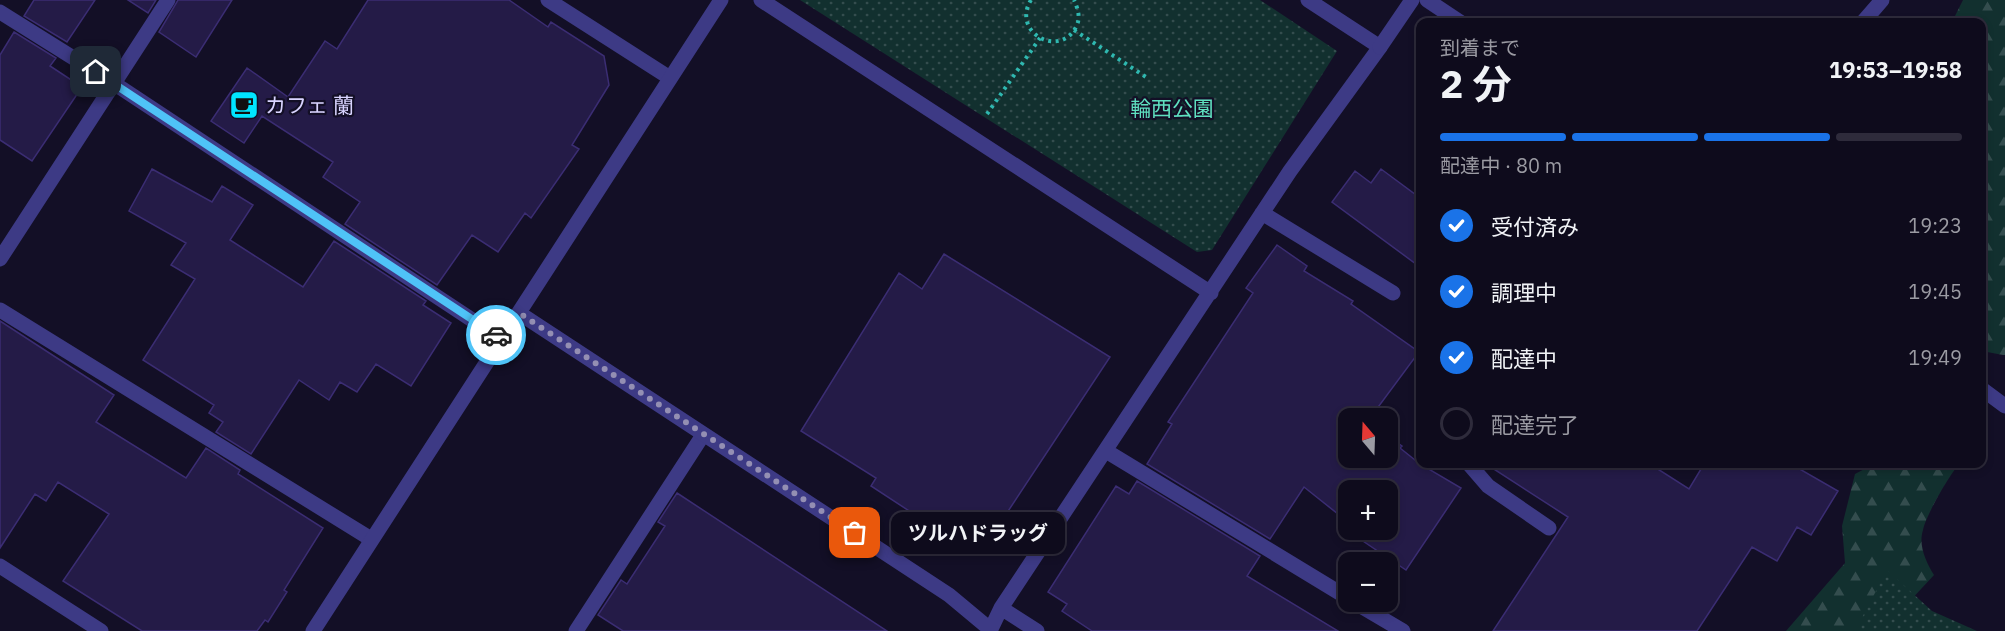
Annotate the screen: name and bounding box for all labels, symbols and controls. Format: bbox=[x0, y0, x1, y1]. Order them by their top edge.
text: 到着まで bbox=[1440, 34, 1520, 61]
pin bbox=[70, 46, 121, 97]
icon: home bbox=[79, 55, 112, 88]
text: 19:53–19:58 bbox=[1829, 55, 1962, 84]
text: 2 分 bbox=[1440, 58, 1512, 109]
cafe icon: カフェ 蘭 bbox=[228, 89, 260, 121]
place label: カフェ 蘭 bbox=[265, 91, 354, 119]
park label: 輪西公園 bbox=[1130, 94, 1214, 122]
text: 配達中 · 80 m bbox=[1440, 152, 1562, 179]
icon: check bbox=[1440, 209, 1473, 242]
text: 受付済み bbox=[1491, 212, 1579, 241]
text: 19:23 bbox=[1908, 212, 1962, 239]
icon: check bbox=[1440, 275, 1473, 308]
text: 調理中 bbox=[1491, 278, 1557, 307]
text: 19:45 bbox=[1908, 278, 1962, 305]
courier bbox=[466, 305, 526, 365]
icon: car bbox=[480, 319, 513, 352]
icon: check bbox=[1440, 341, 1473, 374]
text: 配達中 bbox=[1491, 344, 1557, 373]
text: 19:49 bbox=[1908, 344, 1962, 371]
north arrow bbox=[1338, 408, 1398, 468]
map controls bbox=[1338, 408, 1398, 612]
text: 配達完了 bbox=[1491, 410, 1579, 439]
button: + bbox=[1338, 480, 1398, 540]
pin bbox=[829, 507, 880, 558]
callout: ツルハドラッグ bbox=[891, 512, 1065, 554]
icon: bag bbox=[838, 516, 871, 549]
text: ツルハドラッグ bbox=[908, 519, 1048, 546]
button: − bbox=[1338, 552, 1398, 612]

